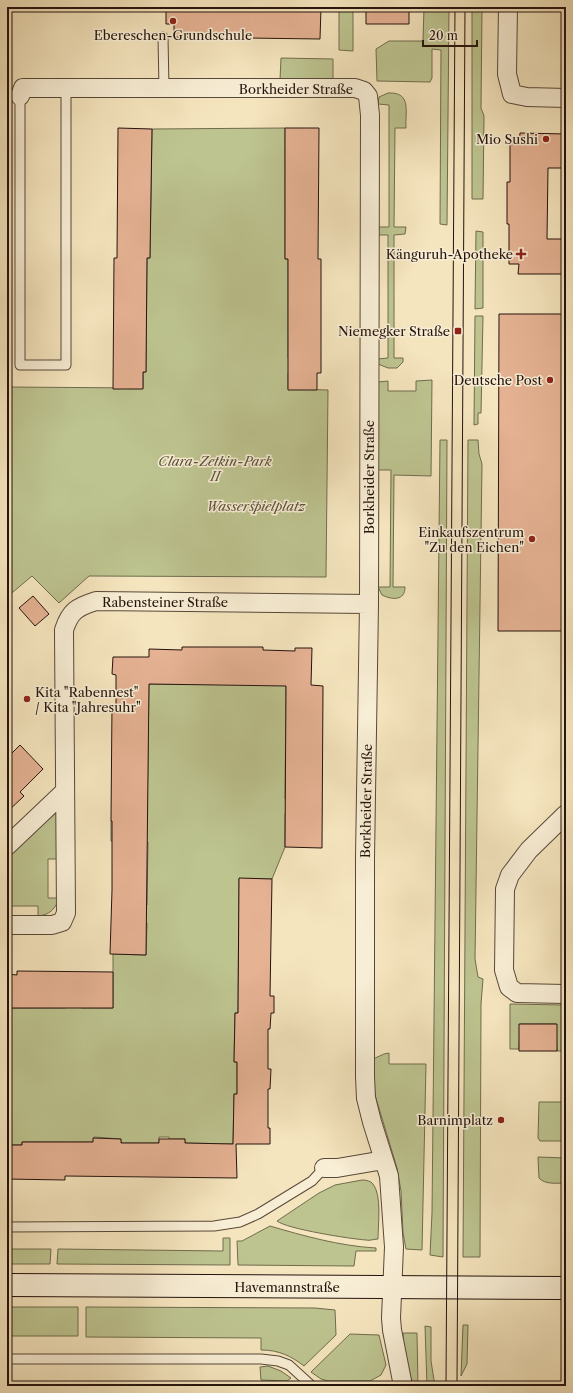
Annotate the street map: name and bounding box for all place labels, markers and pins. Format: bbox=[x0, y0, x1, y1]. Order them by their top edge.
marker: Ebereschen-Grundschule bbox=[168, 16, 178, 26]
place label: Ebereschen-Grundschule bbox=[94, 27, 252, 43]
place label: Mio Sushi bbox=[476, 131, 538, 147]
marker: Mio Sushi bbox=[541, 134, 551, 144]
place label: Känguruh-Apotheke bbox=[386, 246, 513, 262]
marker: Känguruh-Apotheke bbox=[516, 249, 526, 259]
place label: Niemegker Straße bbox=[338, 323, 450, 339]
marker: Niemegker Straße bbox=[453, 326, 463, 336]
place label: Deutsche Post bbox=[454, 372, 542, 388]
marker: Deutsche Post bbox=[545, 375, 555, 385]
place label: Einkaufszentrum "Zu den Eichen" bbox=[418, 524, 524, 555]
marker: Einkaufszentrum "Zu den Eichen" bbox=[527, 534, 537, 544]
place label: Kita "Rabennest" / Kita "Jahresuhr" bbox=[35, 684, 141, 715]
marker: Kita "Rabennest" / Kita "Jahresuhr" bbox=[22, 694, 32, 704]
place label: Barnimplatz bbox=[417, 1112, 493, 1128]
marker: Barnimplatz bbox=[496, 1115, 506, 1125]

